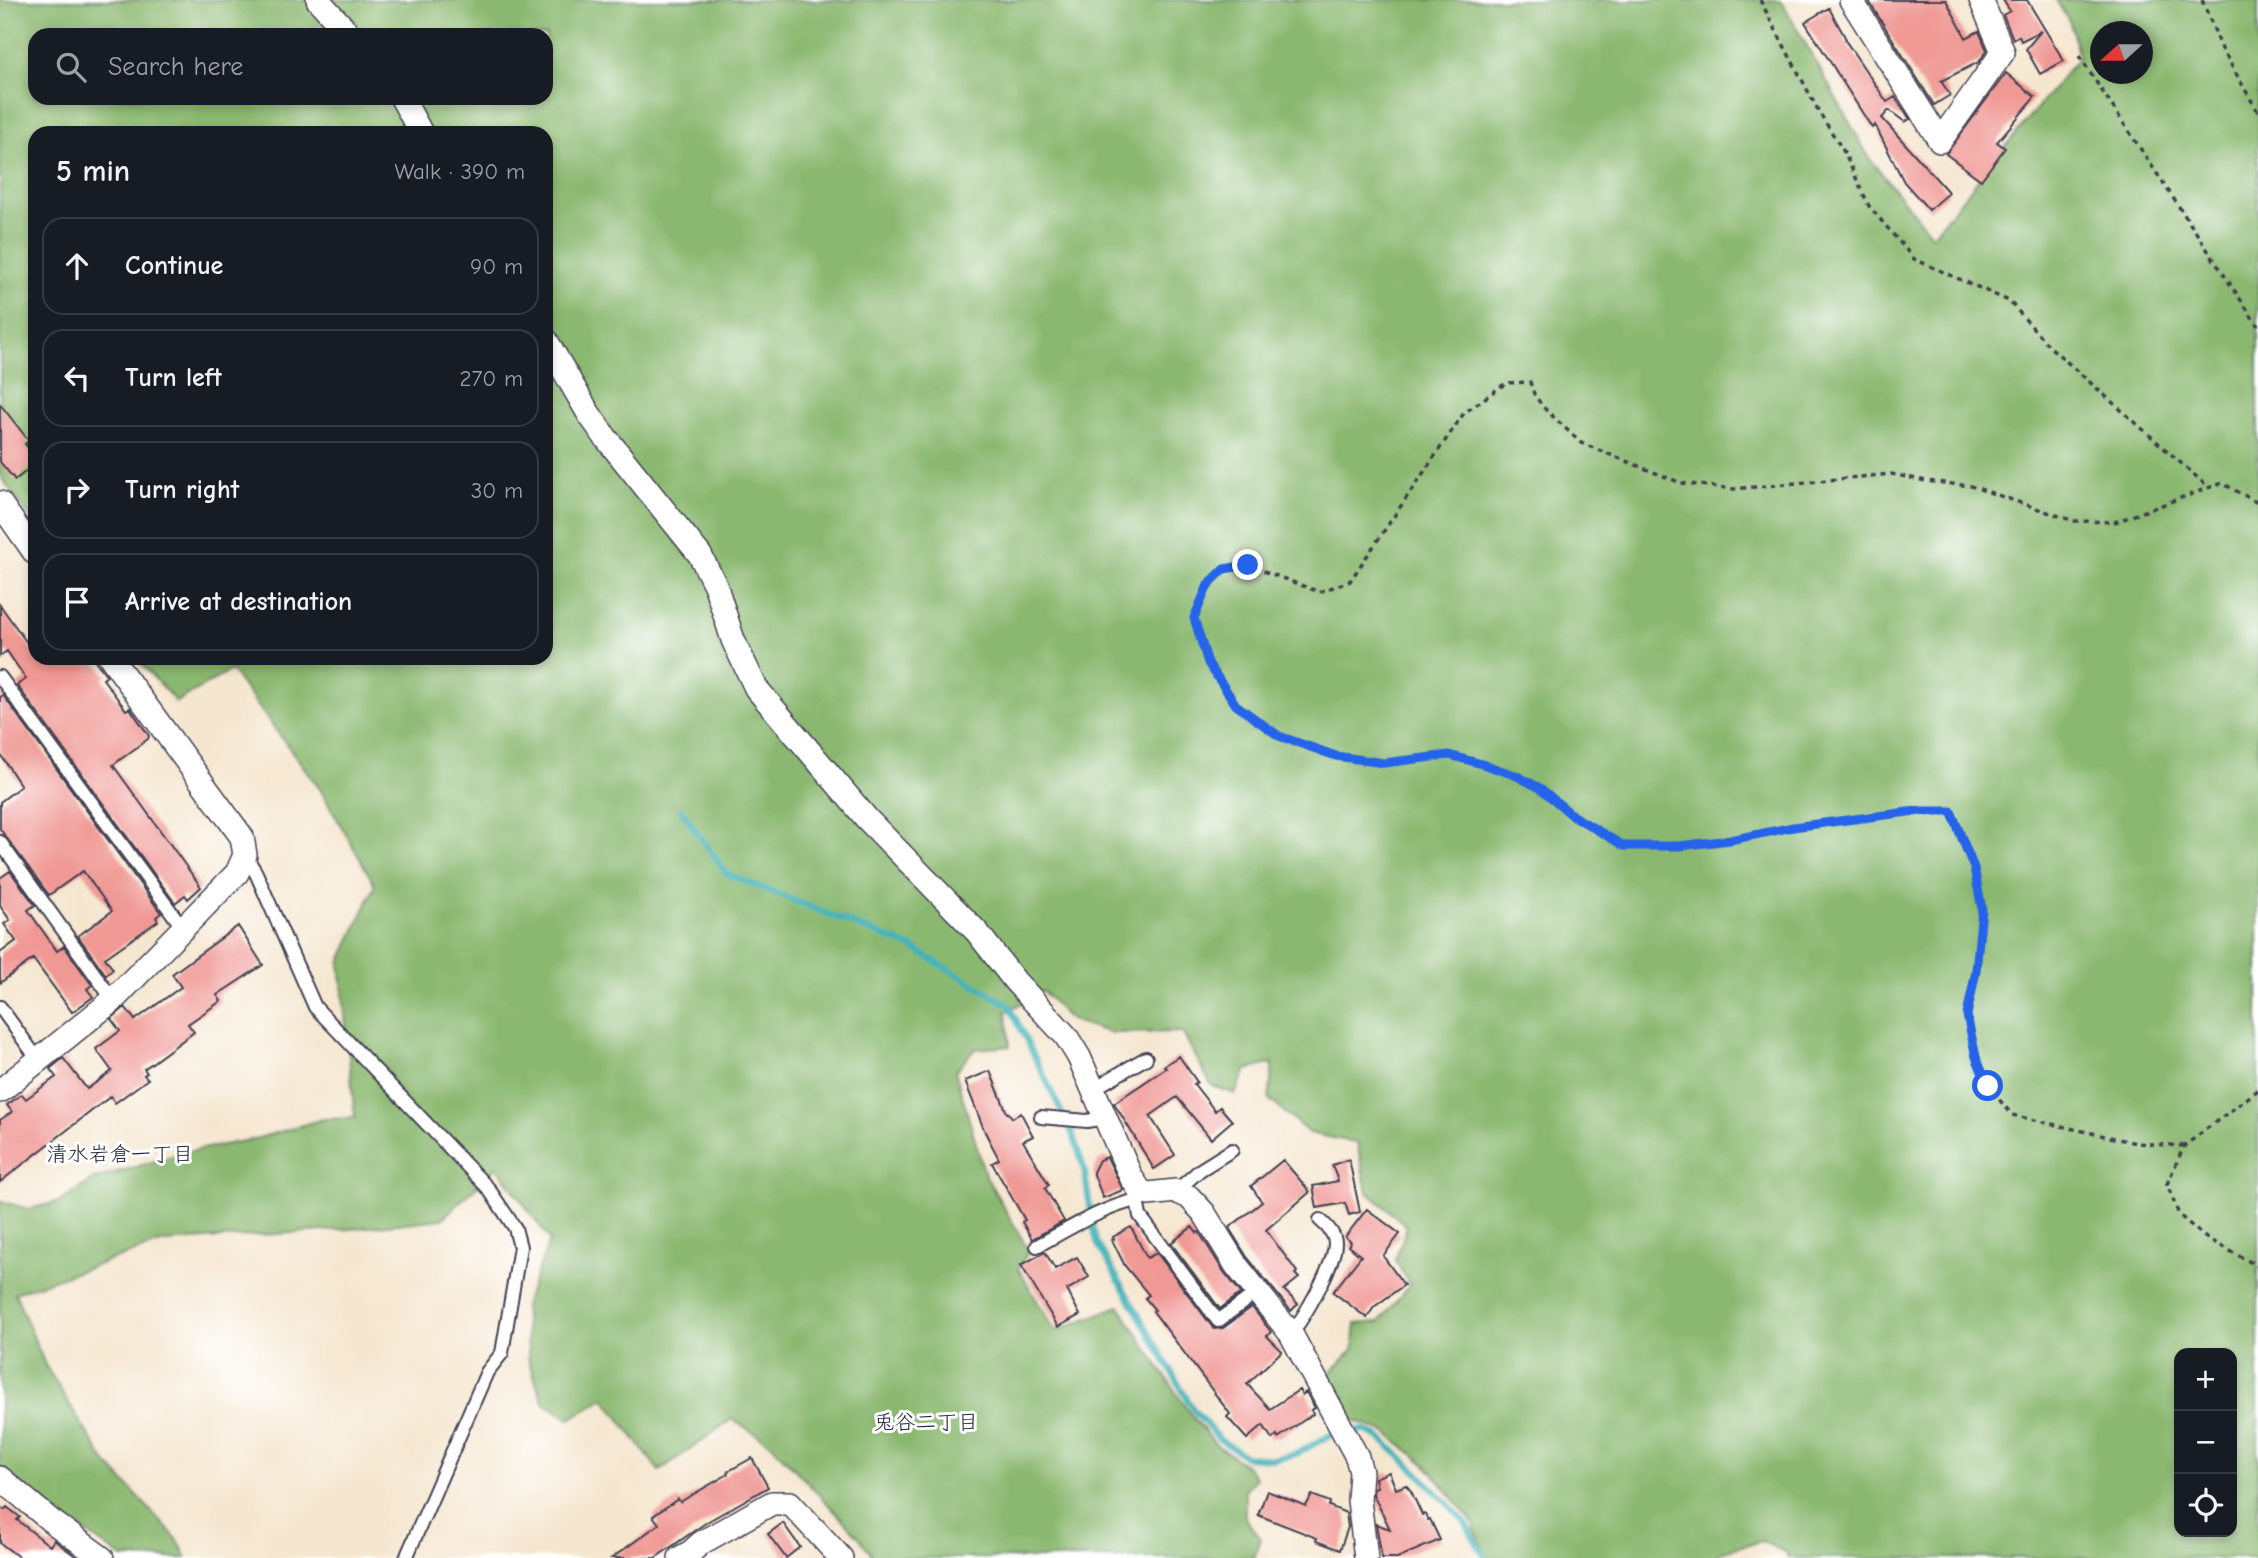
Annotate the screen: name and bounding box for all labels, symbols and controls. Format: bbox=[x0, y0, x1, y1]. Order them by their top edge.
north arrow bbox=[2090, 21, 2153, 84]
search box bbox=[28, 28, 553, 105]
icon: search bbox=[52, 48, 90, 86]
text: Search here bbox=[108, 52, 243, 82]
text: 5 min bbox=[56, 154, 130, 189]
text: Walk · 390 m bbox=[395, 158, 525, 185]
icon: ahead bbox=[58, 247, 96, 285]
text: Continue bbox=[125, 251, 223, 281]
text: 90 m bbox=[470, 253, 523, 280]
icon: left bbox=[58, 359, 96, 397]
text: Turn left bbox=[125, 363, 222, 393]
text: 270 m bbox=[459, 365, 523, 392]
icon: right bbox=[58, 471, 96, 509]
text: Turn right bbox=[125, 475, 239, 505]
text: 30 m bbox=[471, 477, 523, 504]
route end bbox=[1232, 549, 1263, 580]
icon: arrive bbox=[58, 583, 96, 621]
text: Arrive at destination bbox=[125, 587, 352, 617]
route start bbox=[1972, 1070, 2003, 1101]
district label: 清水岩倉一丁目 bbox=[47, 1142, 194, 1166]
map controls bbox=[2174, 1348, 2237, 1537]
button: + bbox=[2174, 1348, 2237, 1411]
district label: 兎谷二丁目 bbox=[874, 1410, 979, 1434]
button: − bbox=[2174, 1411, 2237, 1474]
button: locate bbox=[2174, 1474, 2237, 1537]

